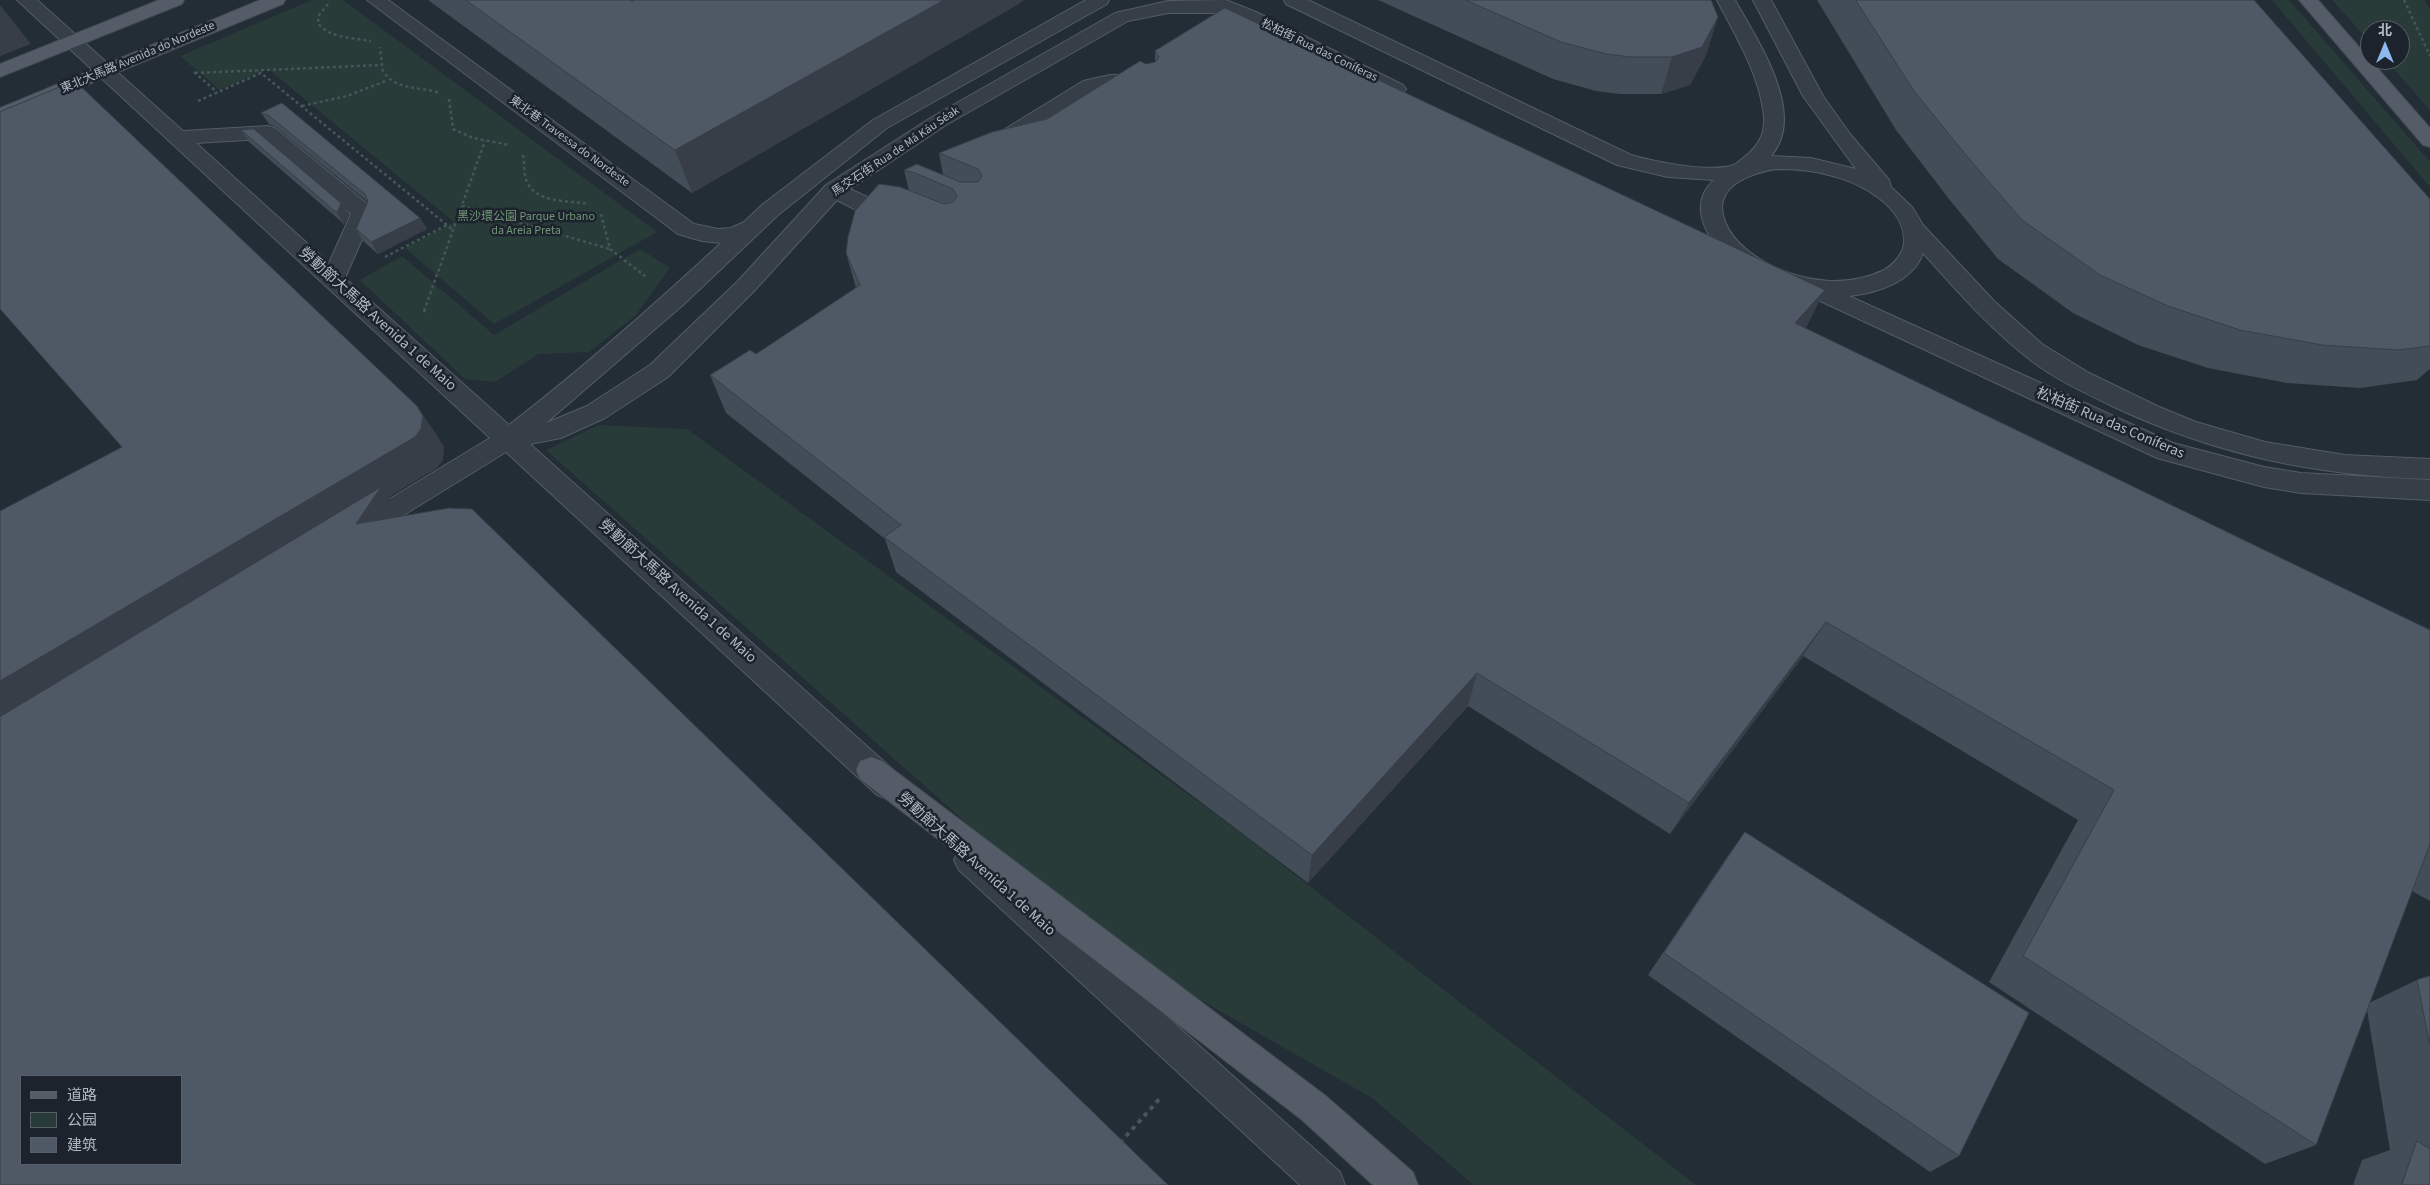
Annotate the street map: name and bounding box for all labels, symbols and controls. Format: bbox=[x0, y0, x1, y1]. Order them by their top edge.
street label: 松柏街 Rua das Coníferas bbox=[1259, 17, 1379, 85]
street label: 東北大馬路 Avenida do Nordeste bbox=[59, 19, 217, 97]
north arrow bbox=[2360, 20, 2410, 70]
text: 北 bbox=[2378, 21, 2392, 41]
street label: 東北巷 Travessa do Nordeste bbox=[506, 93, 632, 191]
street label: 馬交石街 Rua de Má Káu Séak bbox=[830, 104, 962, 200]
park label: 黑沙環公園 Parque Urbano da Areia Preta bbox=[457, 210, 595, 238]
street label: 勞動節大馬路 Avenida 1 de Maio bbox=[295, 244, 459, 396]
street label: 松柏街 Rua das Coníferas bbox=[2033, 385, 2187, 463]
street label: 勞動節大馬路 Avenida 1 de Maio bbox=[595, 516, 759, 668]
street label: 勞動節大馬路 Avenida 1 de Maio bbox=[894, 789, 1058, 941]
legend bbox=[20, 1075, 182, 1165]
text: 道路 bbox=[67, 1085, 97, 1106]
text: 公园 bbox=[67, 1110, 97, 1131]
text: 建筑 bbox=[67, 1135, 97, 1156]

